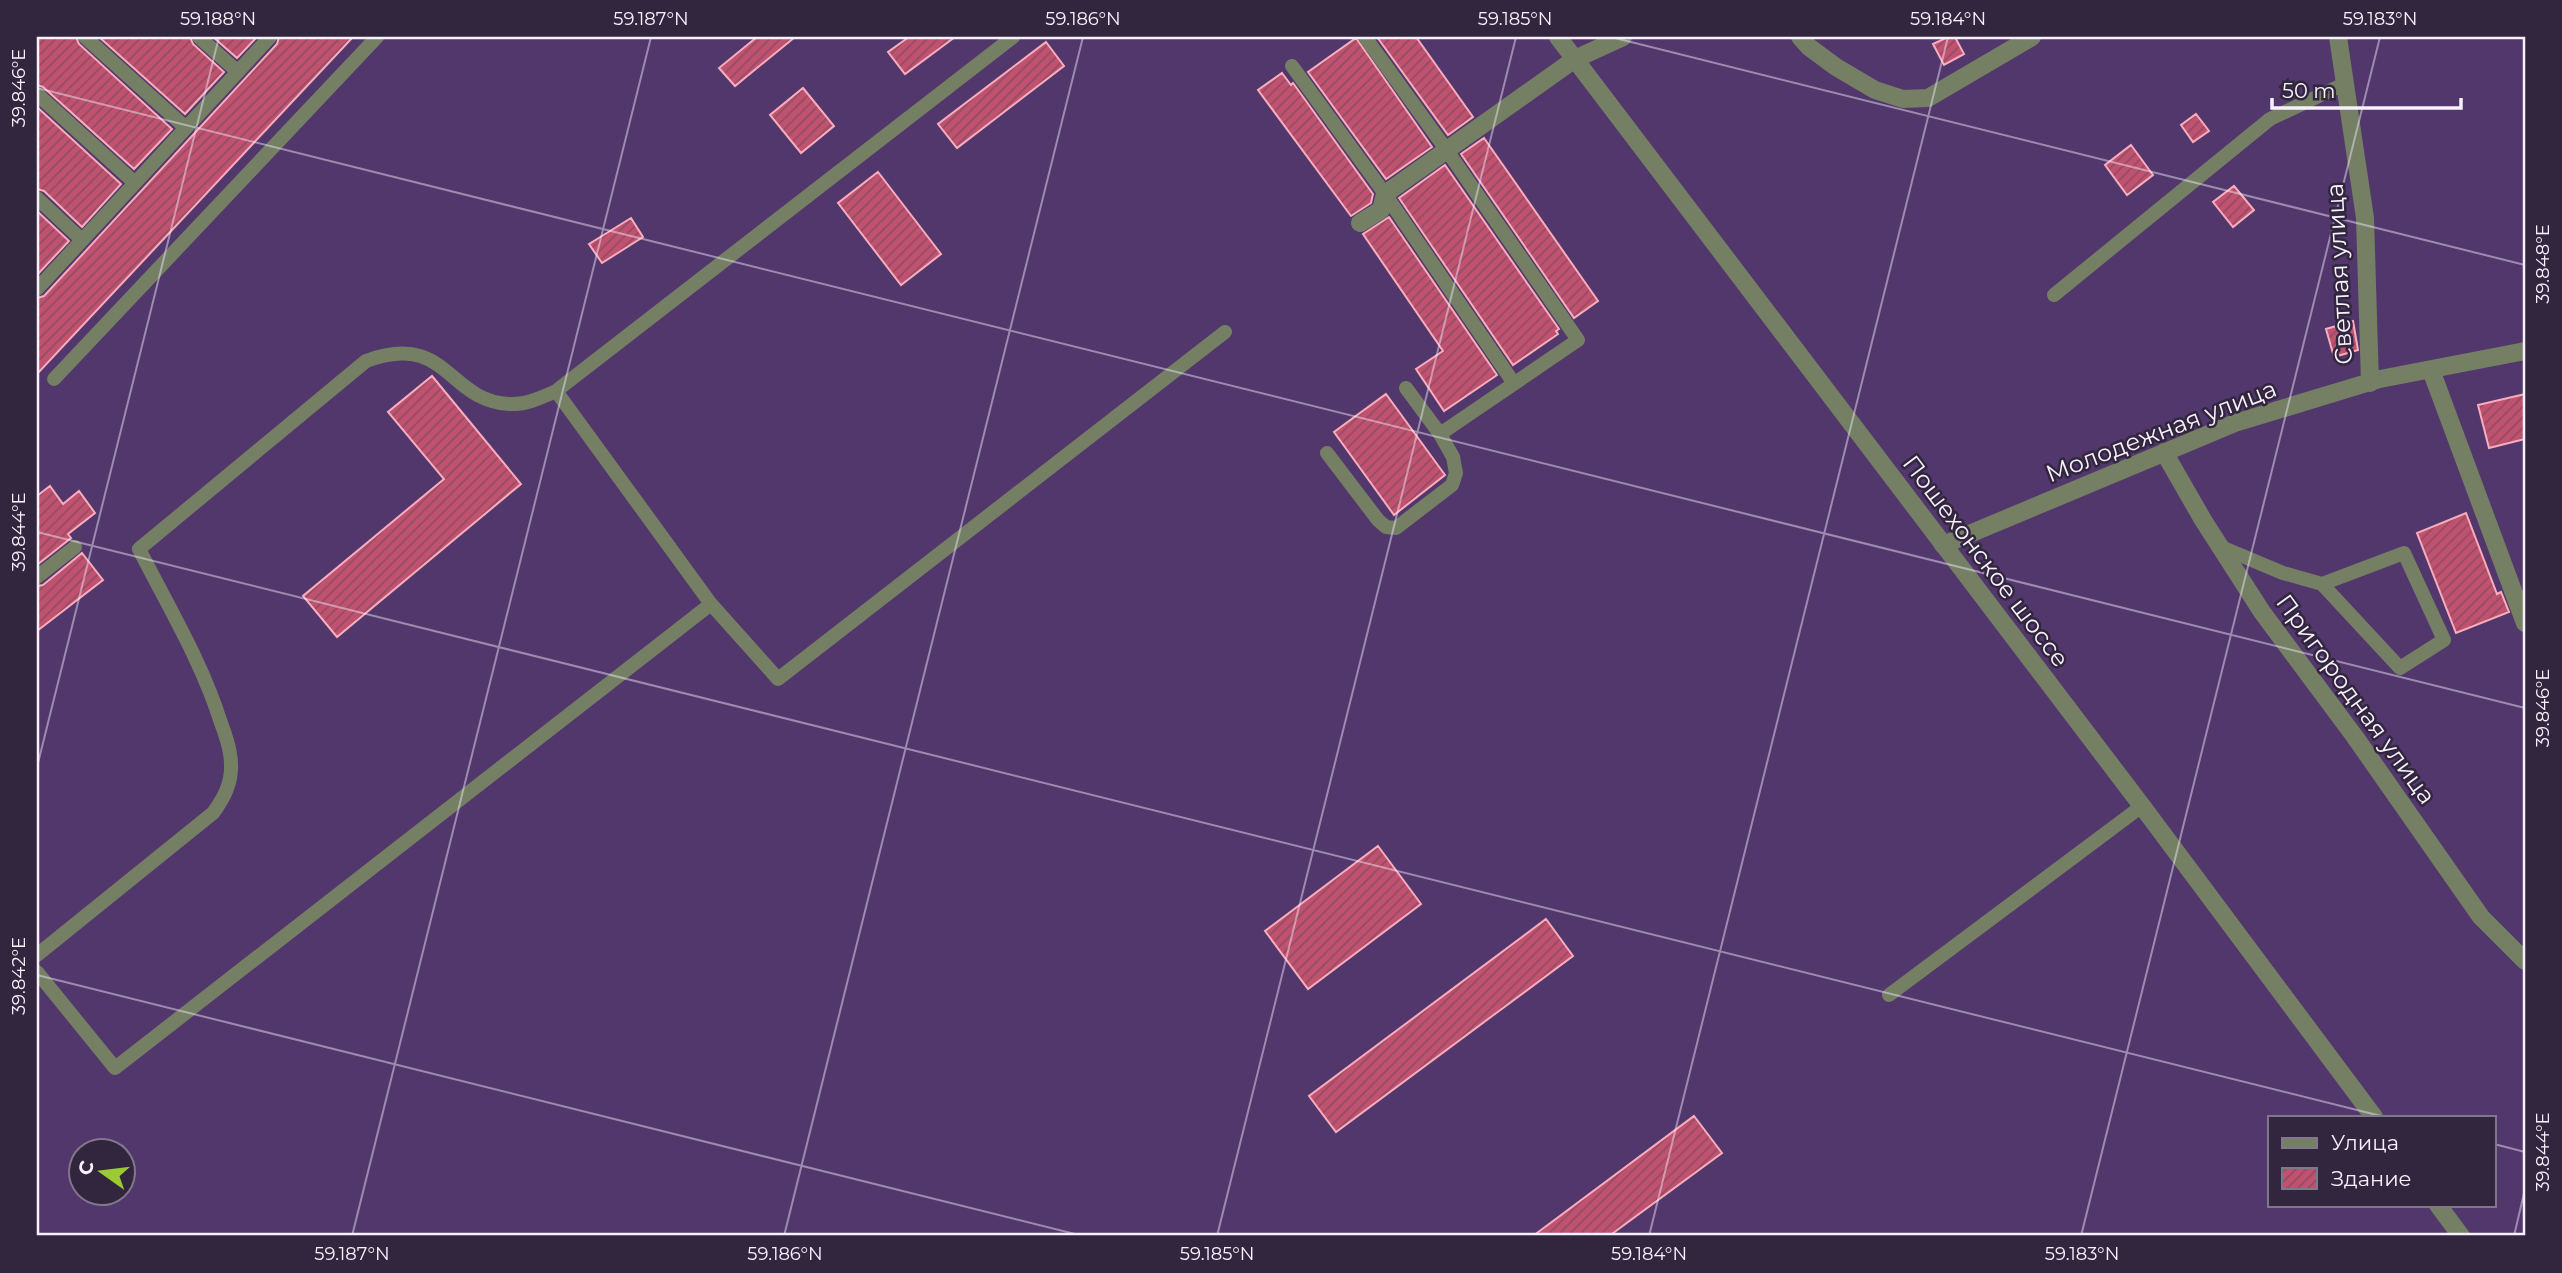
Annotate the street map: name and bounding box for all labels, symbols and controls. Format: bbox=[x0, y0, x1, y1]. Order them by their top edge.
text: 59.188°N bbox=[180, 8, 256, 30]
text: 59.187°N bbox=[613, 8, 689, 30]
text: 59.186°N bbox=[1045, 8, 1121, 30]
text: 59.185°N bbox=[1478, 8, 1552, 30]
text: 59.184°N bbox=[1910, 8, 1986, 30]
text: 59.183°N bbox=[2343, 8, 2417, 30]
text: 39.846°E bbox=[8, 49, 30, 127]
scale bar bbox=[2272, 66, 2460, 110]
text: 50 m bbox=[2282, 78, 2336, 103]
street label: Светлая улица bbox=[2320, 183, 2358, 365]
text: 39.848°E bbox=[2532, 224, 2554, 304]
street label: Молодежная улица bbox=[2042, 374, 2280, 488]
street label: Пошехонское шоссе bbox=[1897, 449, 2075, 673]
text: 39.844°E bbox=[8, 492, 30, 572]
street label: Пригородная улица bbox=[2270, 588, 2442, 810]
text: 39.846°E bbox=[2532, 669, 2554, 747]
text: 39.842°E bbox=[8, 937, 30, 1015]
text: 39.844°E bbox=[2532, 1112, 2554, 1192]
legend bbox=[2268, 1116, 2496, 1206]
text: Улица bbox=[2331, 1130, 2399, 1155]
north arrow bbox=[66, 1136, 136, 1206]
text: С bbox=[73, 1158, 99, 1177]
text: Здание bbox=[2331, 1166, 2412, 1191]
text: 59.187°N bbox=[314, 1243, 390, 1265]
text: 59.186°N bbox=[747, 1243, 823, 1265]
text: 59.185°N bbox=[1180, 1243, 1254, 1265]
text: 59.184°N bbox=[1611, 1243, 1687, 1265]
text: 59.183°N bbox=[2045, 1243, 2119, 1265]

